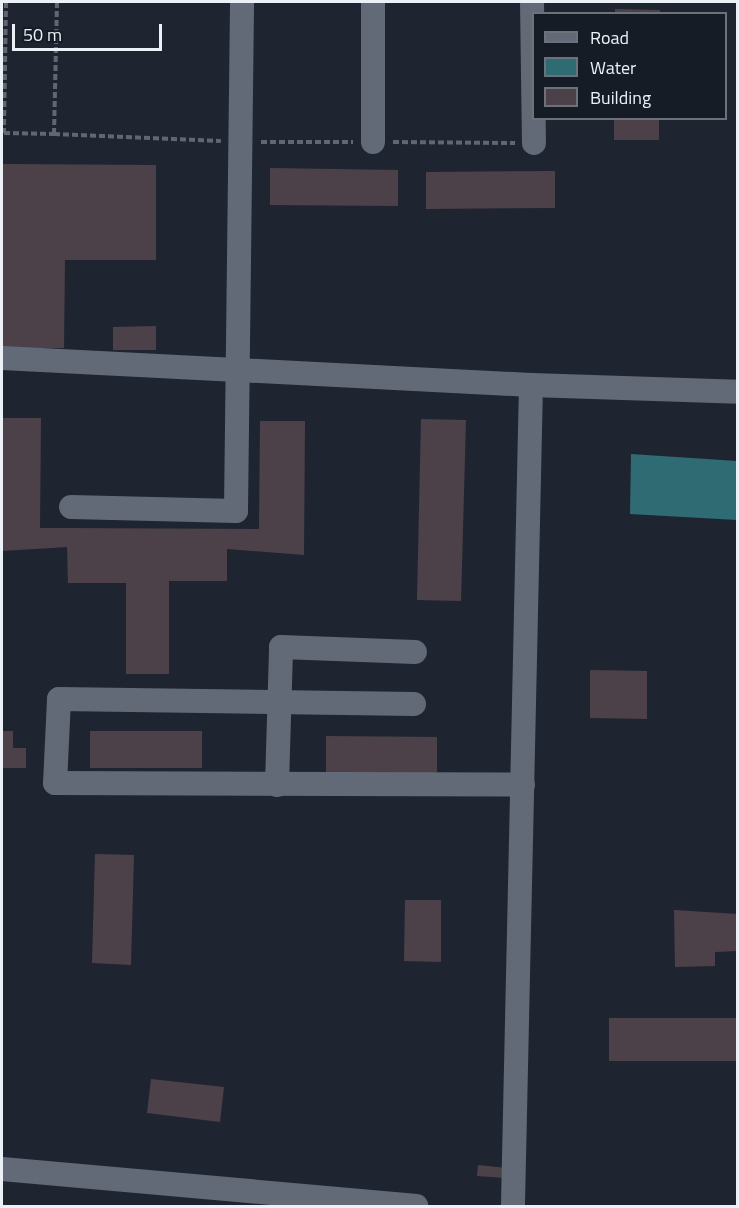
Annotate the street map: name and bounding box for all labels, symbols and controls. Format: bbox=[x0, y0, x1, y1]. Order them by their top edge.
scale bar bbox=[15, 12, 165, 50]
legend bbox=[532, 12, 727, 120]
text: 50 m bbox=[23, 21, 62, 48]
text: Road bbox=[590, 24, 629, 51]
text: Water bbox=[590, 54, 636, 81]
text: Building bbox=[590, 84, 651, 111]

